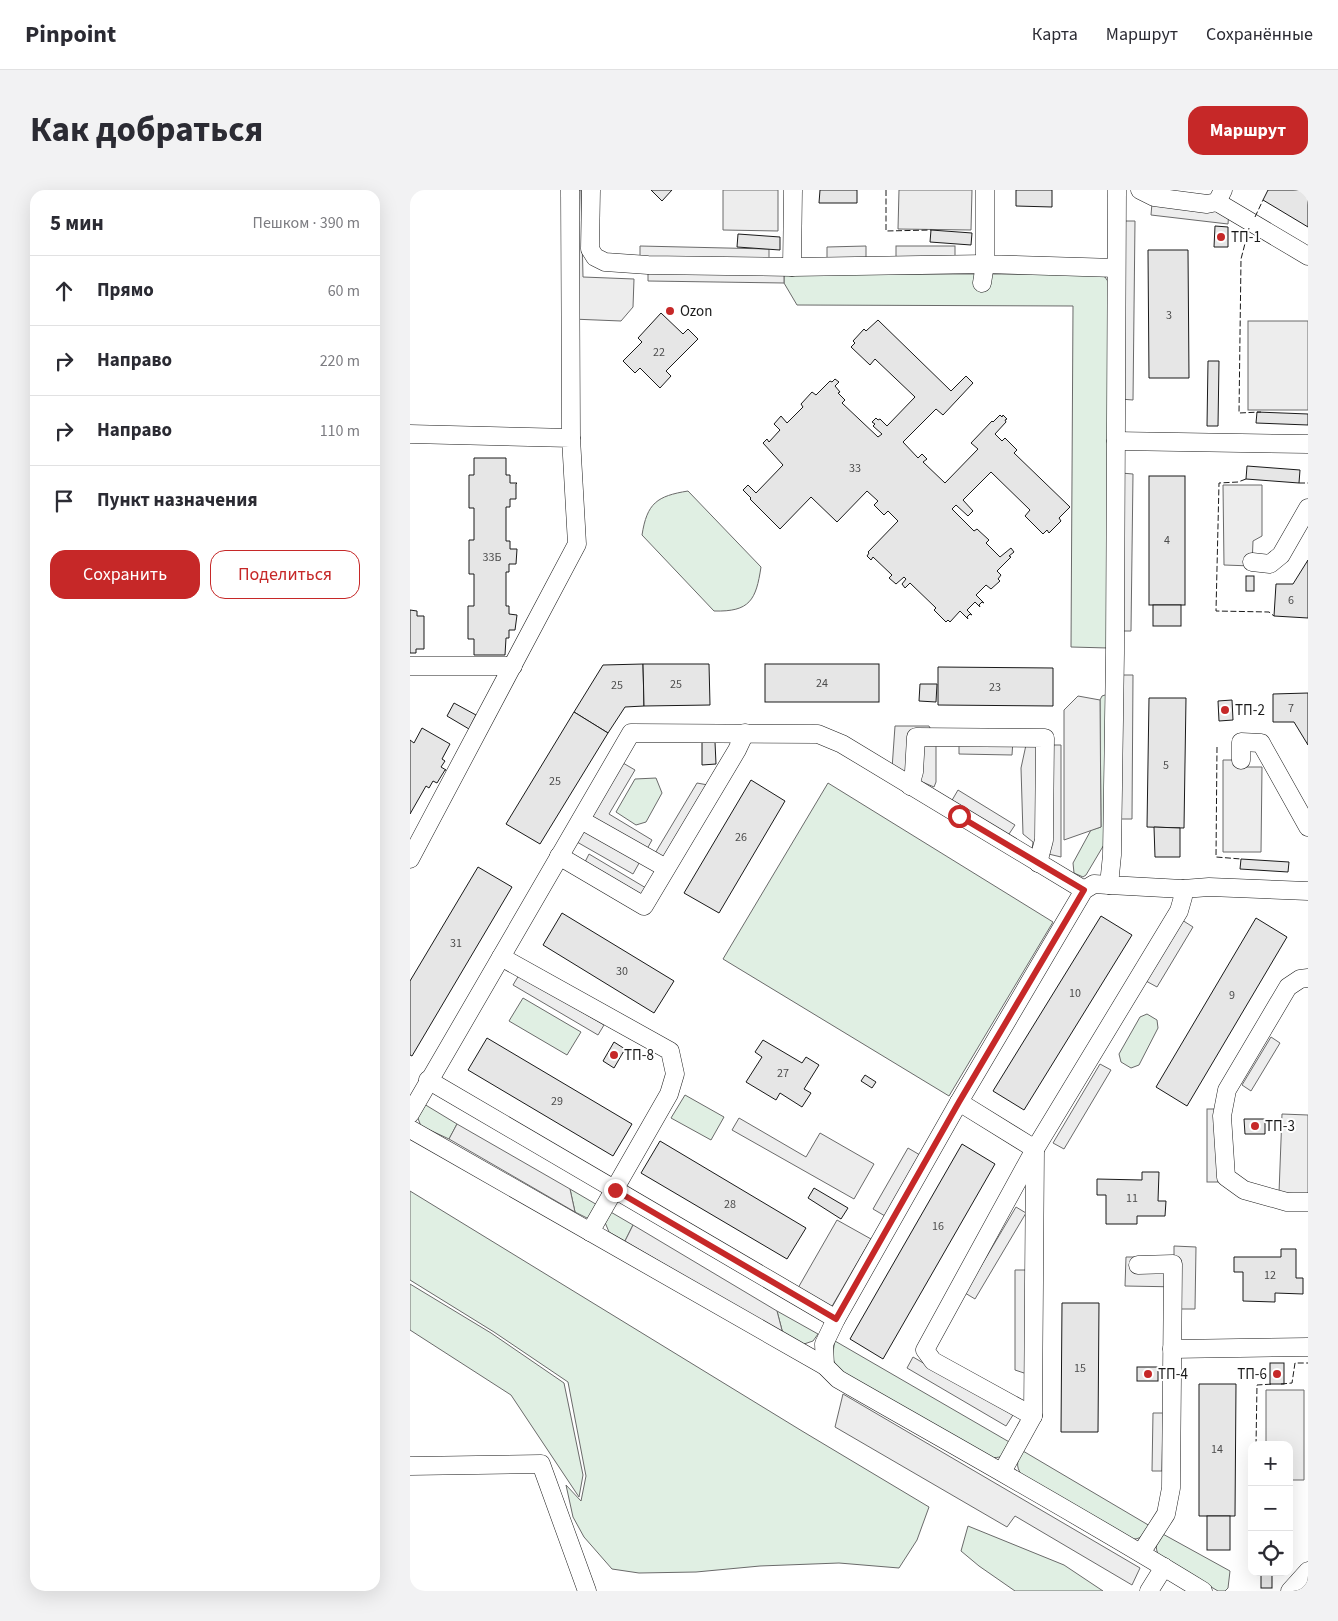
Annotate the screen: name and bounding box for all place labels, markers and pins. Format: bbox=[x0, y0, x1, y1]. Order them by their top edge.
place label: ТП-1 bbox=[1231, 227, 1261, 248]
marker: ТП-1 bbox=[1215, 231, 1227, 243]
place label: Ozon bbox=[680, 301, 712, 322]
marker: Ozon bbox=[664, 305, 676, 317]
place label: ТП-2 bbox=[1235, 700, 1265, 721]
marker: ТП-2 bbox=[1219, 704, 1231, 716]
place label: ТП-8 bbox=[624, 1045, 654, 1066]
marker: ТП-8 bbox=[608, 1049, 620, 1061]
place label: ТП-3 bbox=[1265, 1116, 1295, 1137]
marker: ТП-3 bbox=[1249, 1120, 1261, 1132]
place label: ТП-4 bbox=[1158, 1364, 1188, 1385]
place label: ТП-6 bbox=[1237, 1364, 1267, 1385]
marker: ТП-4 bbox=[1142, 1368, 1154, 1380]
marker: ТП-6 bbox=[1271, 1368, 1283, 1380]

